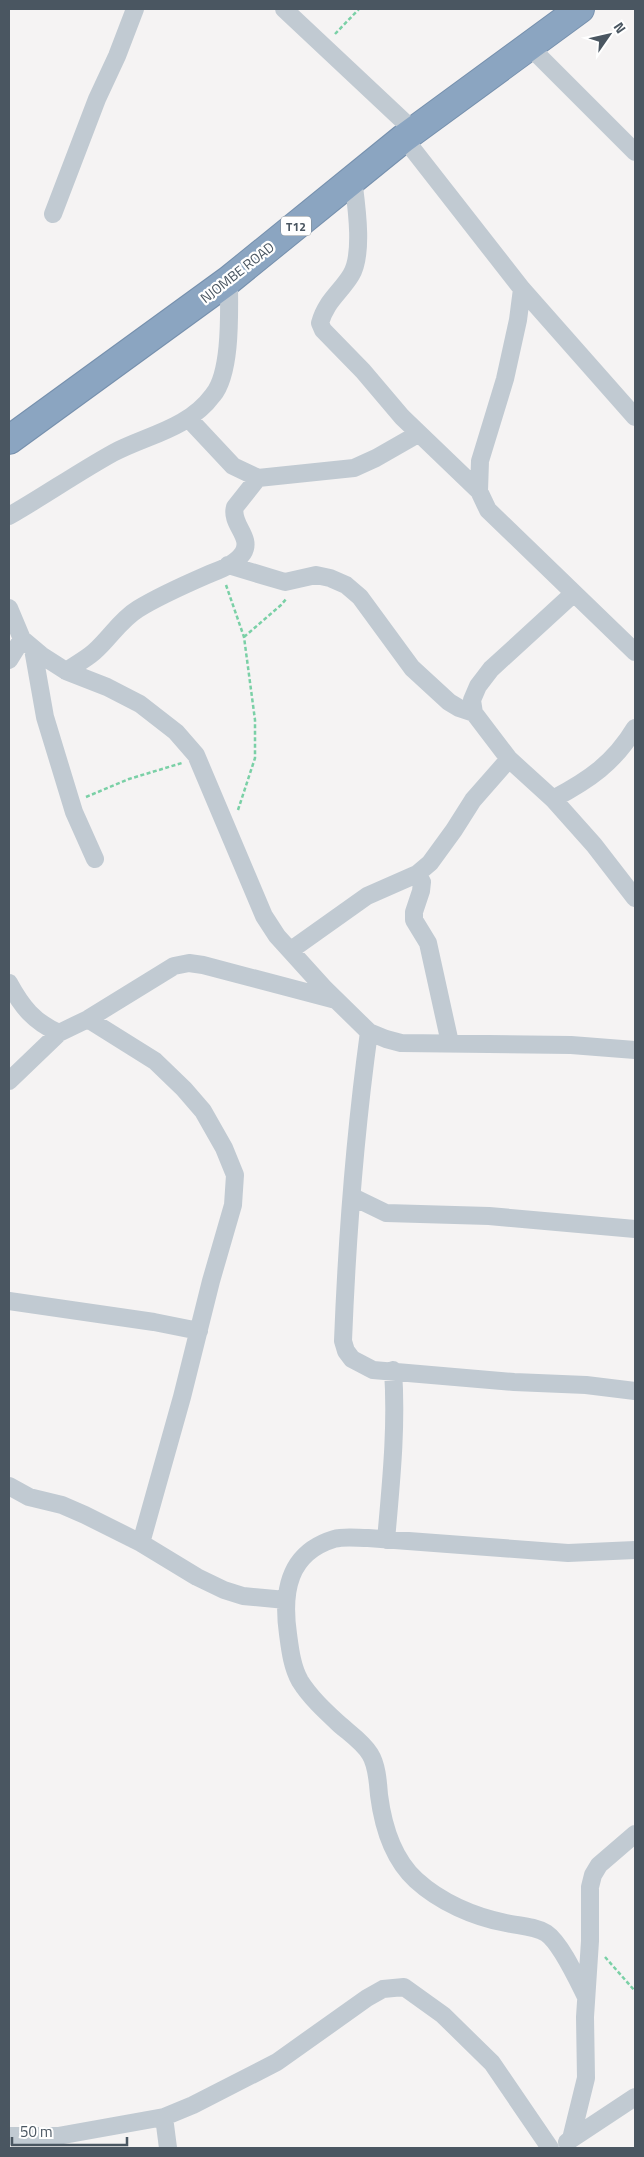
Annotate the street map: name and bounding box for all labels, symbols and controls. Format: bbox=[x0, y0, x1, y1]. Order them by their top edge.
north arrow bbox=[584, 10, 634, 60]
text: N bbox=[609, 18, 632, 37]
road number: T12 bbox=[281, 217, 311, 236]
street label: NJOMBE ROAD bbox=[195, 236, 279, 308]
scale bar bbox=[12, 2114, 128, 2146]
text: 50 m bbox=[20, 2120, 53, 2143]

